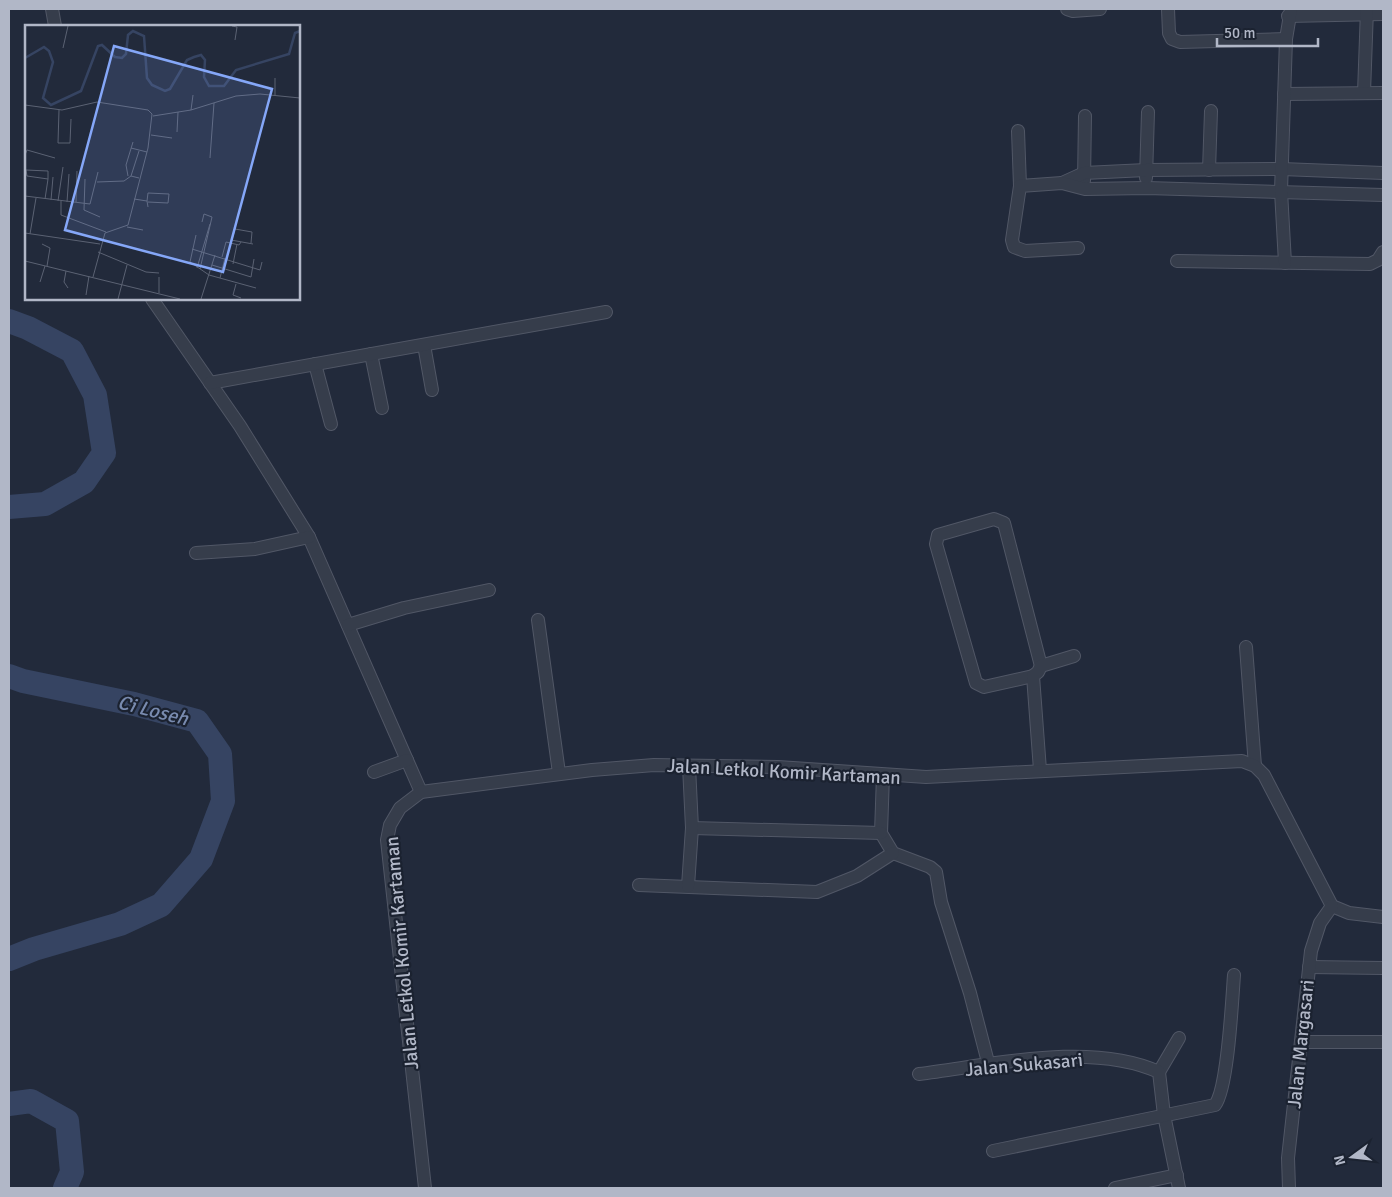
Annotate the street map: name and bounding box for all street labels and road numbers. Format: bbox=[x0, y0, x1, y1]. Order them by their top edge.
street label: Jalan Letkol Komir Kartaman bbox=[667, 754, 901, 790]
street label: Jalan Letkol Komir Kartaman bbox=[380, 835, 424, 1070]
street label: Jalan Margasari bbox=[1282, 979, 1320, 1110]
street label: Jalan Sukasari bbox=[964, 1048, 1084, 1082]

